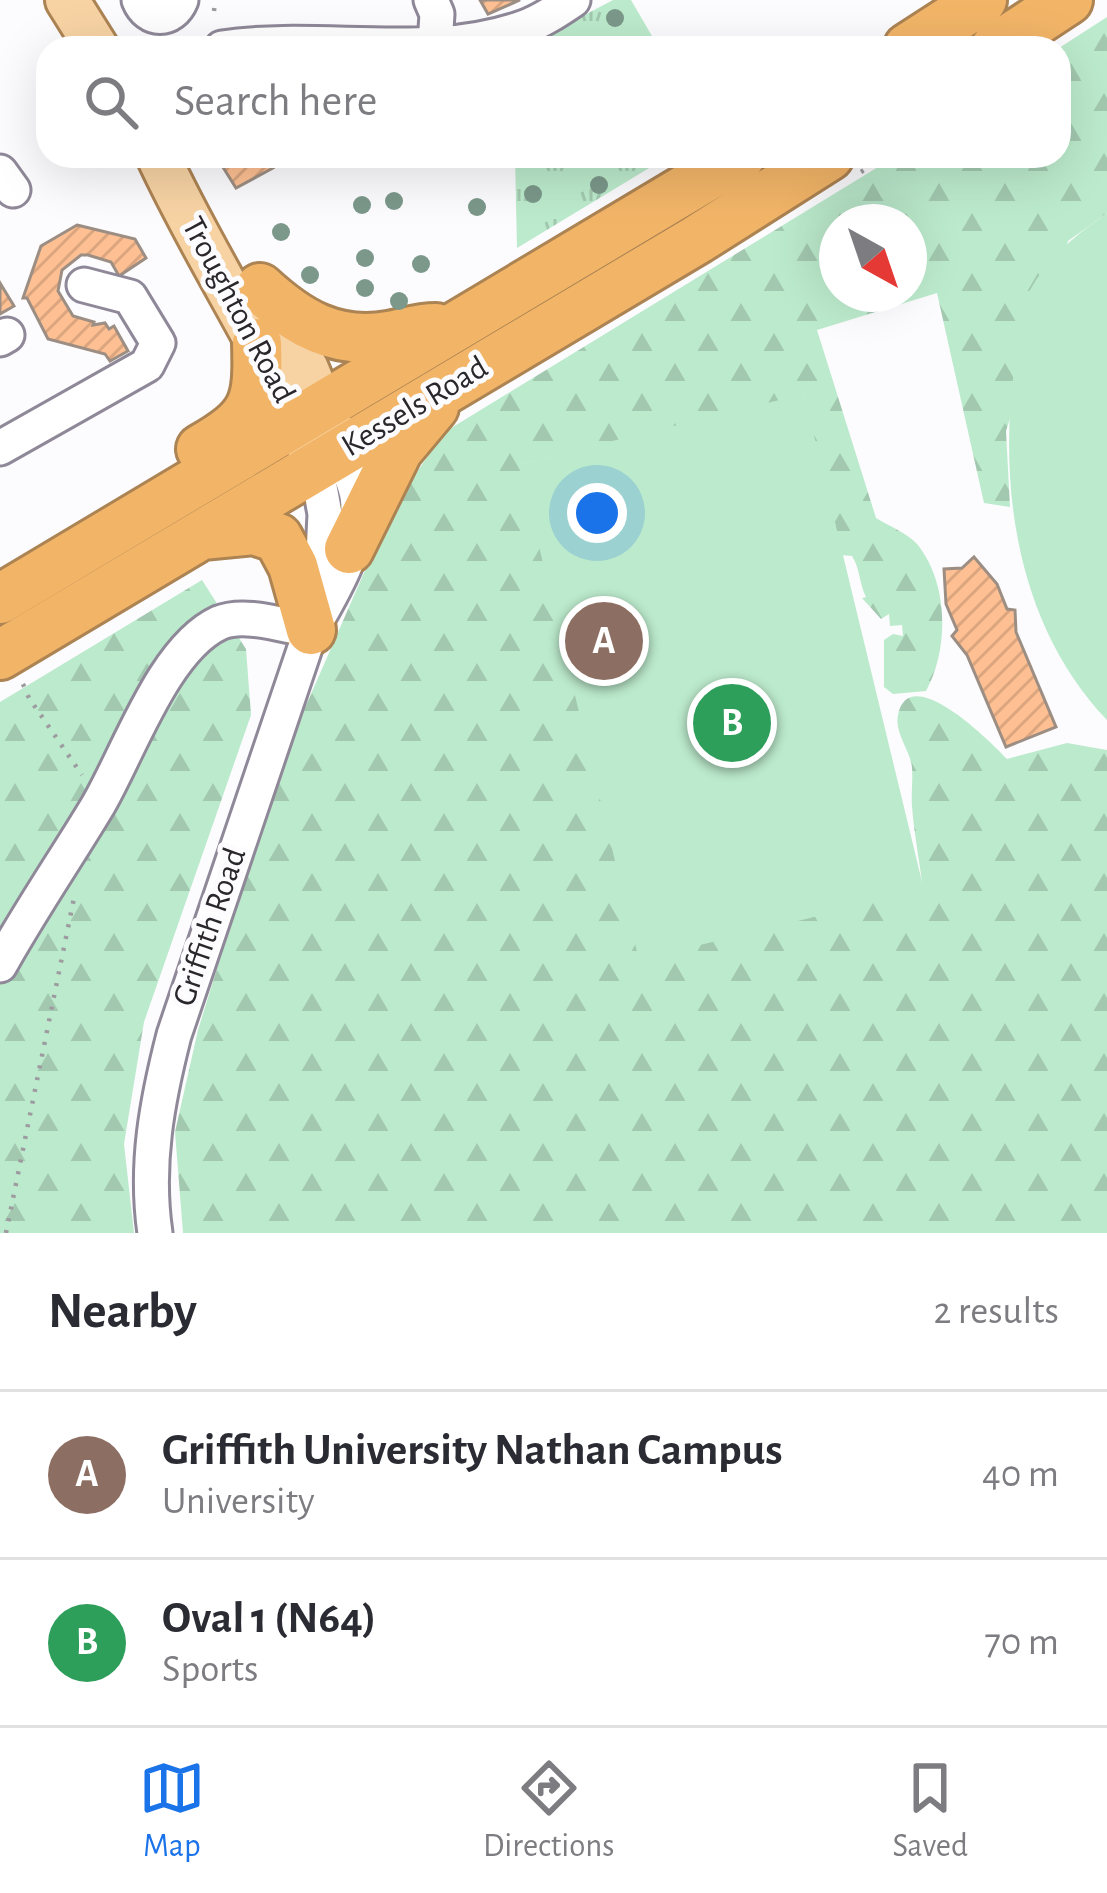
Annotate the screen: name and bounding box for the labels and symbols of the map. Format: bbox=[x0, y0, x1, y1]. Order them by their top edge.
north arrow bbox=[819, 204, 927, 312]
street label: Troughton Road bbox=[175, 212, 301, 408]
street label: Kessels Road bbox=[336, 351, 494, 463]
your location bbox=[567, 483, 627, 543]
pin: A bbox=[565, 596, 643, 686]
pin: B bbox=[693, 678, 771, 768]
street label: Griffith Road bbox=[168, 844, 252, 1010]

